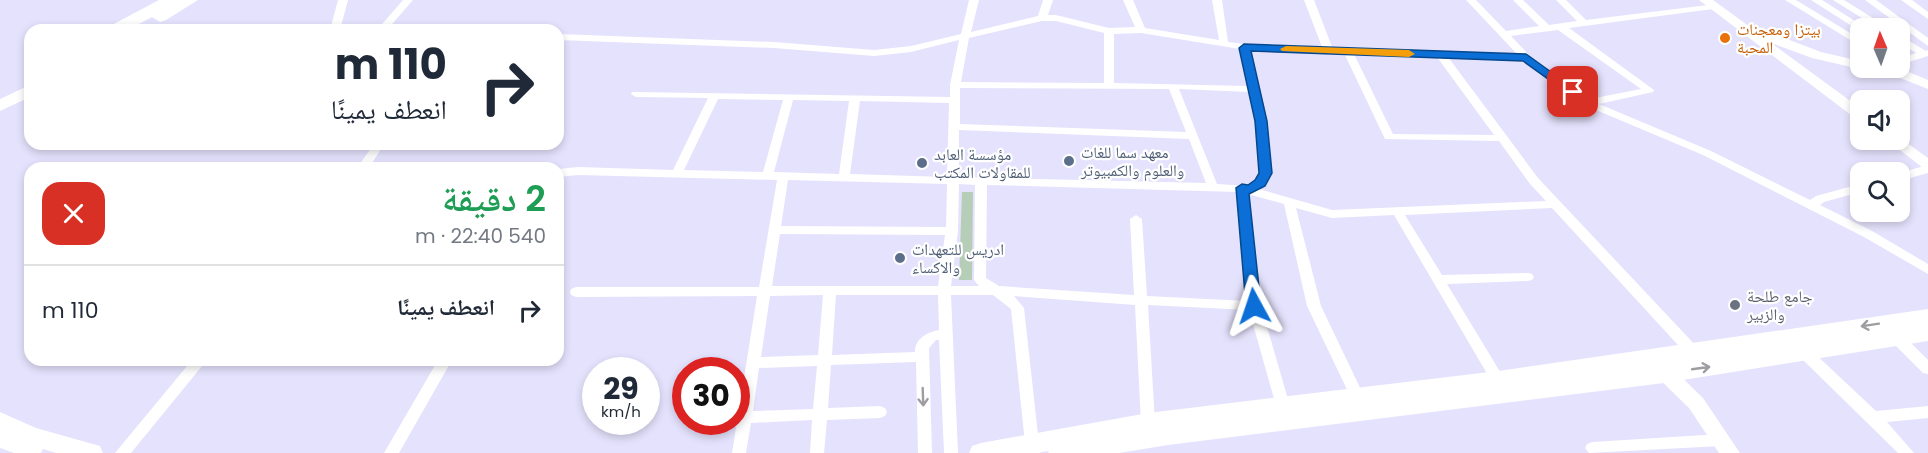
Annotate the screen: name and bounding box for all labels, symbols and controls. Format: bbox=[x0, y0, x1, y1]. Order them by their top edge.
place label: بيتزا ومعجنات المحبة bbox=[1737, 18, 1821, 59]
north arrow bbox=[1850, 18, 1910, 78]
map controls bbox=[1850, 18, 1910, 222]
marker: بيتزا ومعجنات المحبة bbox=[1718, 31, 1732, 45]
text: 110 m bbox=[335, 35, 447, 94]
icon: right bbox=[468, 48, 546, 126]
pin bbox=[1547, 66, 1598, 117]
icon: arrive bbox=[1556, 75, 1589, 108]
button: sound bbox=[1850, 90, 1910, 150]
text: انعطف يمينًا bbox=[331, 91, 447, 128]
place label: معهد سما للغات والعلوم والكمبيوتر bbox=[1080, 141, 1184, 182]
place label: مؤسسة العابد للمقاولات المكتب bbox=[934, 143, 1031, 184]
marker: معهد سما للغات والعلوم والكمبيوتر bbox=[1062, 154, 1076, 168]
marker: مؤسسة العابد للمقاولات المكتب bbox=[915, 156, 929, 170]
button: search bbox=[1850, 162, 1910, 222]
text: 2 دقيقة bbox=[442, 173, 546, 224]
button: close bbox=[42, 182, 105, 245]
text: 540 m · 22:40 bbox=[415, 222, 546, 250]
place label: ادريس للتعهدات والاكساء bbox=[912, 238, 1004, 279]
marker: ادريس للتعهدات والاكساء bbox=[893, 251, 907, 265]
position arrow bbox=[1222, 274, 1286, 338]
place label: جامع طلحة والزبير bbox=[1746, 285, 1813, 326]
text: انعطف يمينًا bbox=[397, 292, 495, 323]
icon: right bbox=[513, 294, 546, 327]
text: 110 m bbox=[42, 295, 98, 326]
marker: جامع طلحة والزبير bbox=[1728, 298, 1742, 312]
one-way arrow bbox=[1861, 320, 1881, 331]
speed limit sign: 30 bbox=[672, 357, 750, 435]
one-way arrow bbox=[1691, 363, 1711, 374]
text: 29 bbox=[603, 367, 639, 410]
one-way arrow bbox=[918, 386, 929, 406]
text: km/h bbox=[601, 401, 641, 422]

